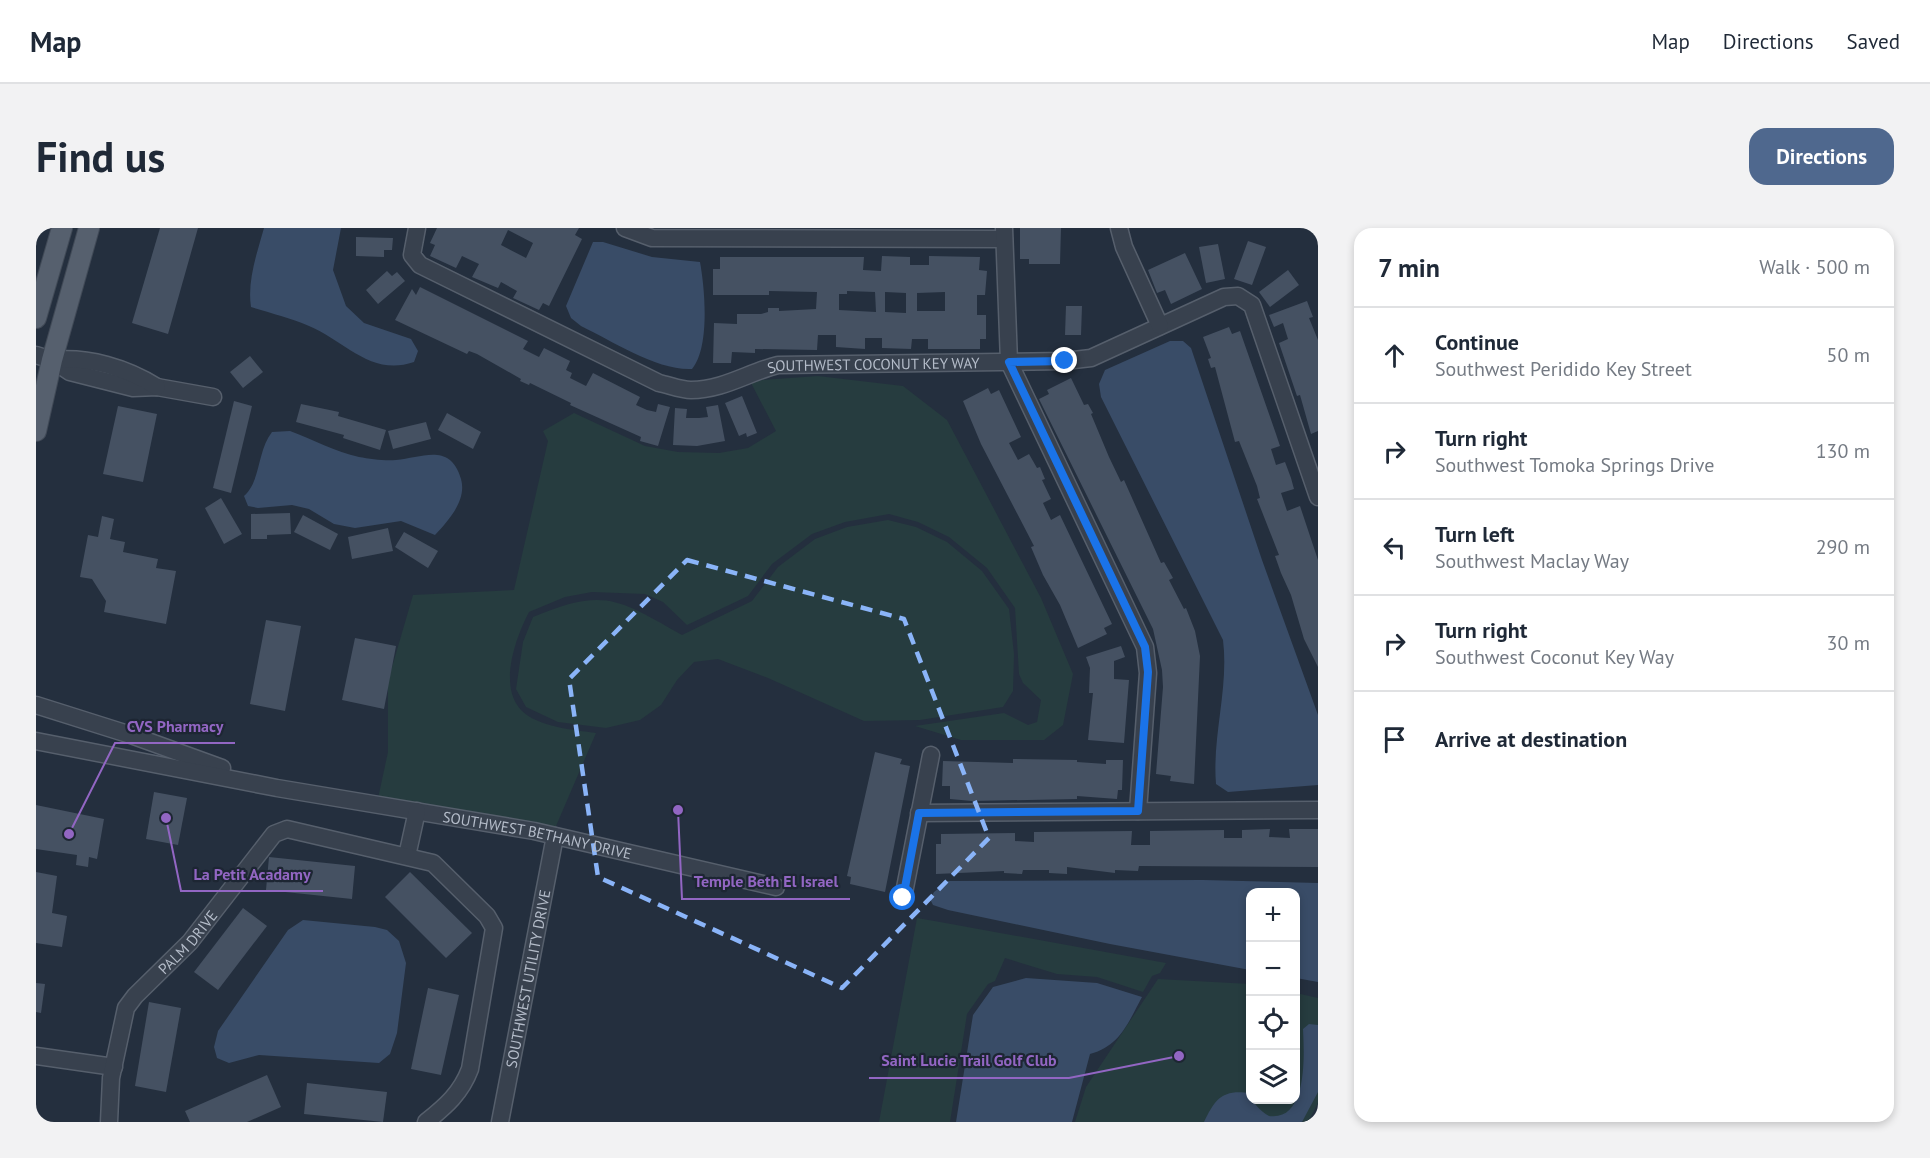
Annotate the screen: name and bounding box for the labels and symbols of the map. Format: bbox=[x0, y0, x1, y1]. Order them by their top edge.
route end bbox=[1051, 347, 1077, 373]
street label: SOUTHWEST COCONUT KEY WAY bbox=[765, 353, 980, 377]
callout: CVS Pharmacy bbox=[115, 709, 235, 743]
text: CVS Pharmacy bbox=[127, 716, 224, 736]
street label: SOUTHWEST BETHANY DRIVE bbox=[441, 806, 634, 863]
callout: La Petit Acadamy bbox=[181, 857, 323, 891]
text: La Petit Acadamy bbox=[193, 864, 311, 884]
callout: Temple Beth El Israel bbox=[682, 865, 850, 899]
text: Temple Beth El Israel bbox=[694, 871, 838, 891]
route start bbox=[889, 884, 915, 910]
street label: SOUTHWEST UTILITY DRIVE bbox=[501, 888, 554, 1069]
street label: PALM DRIVE bbox=[154, 906, 221, 978]
callout: Saint Lucie Trail Golf Club bbox=[869, 1044, 1069, 1078]
text: Saint Lucie Trail Golf Club bbox=[881, 1050, 1057, 1070]

